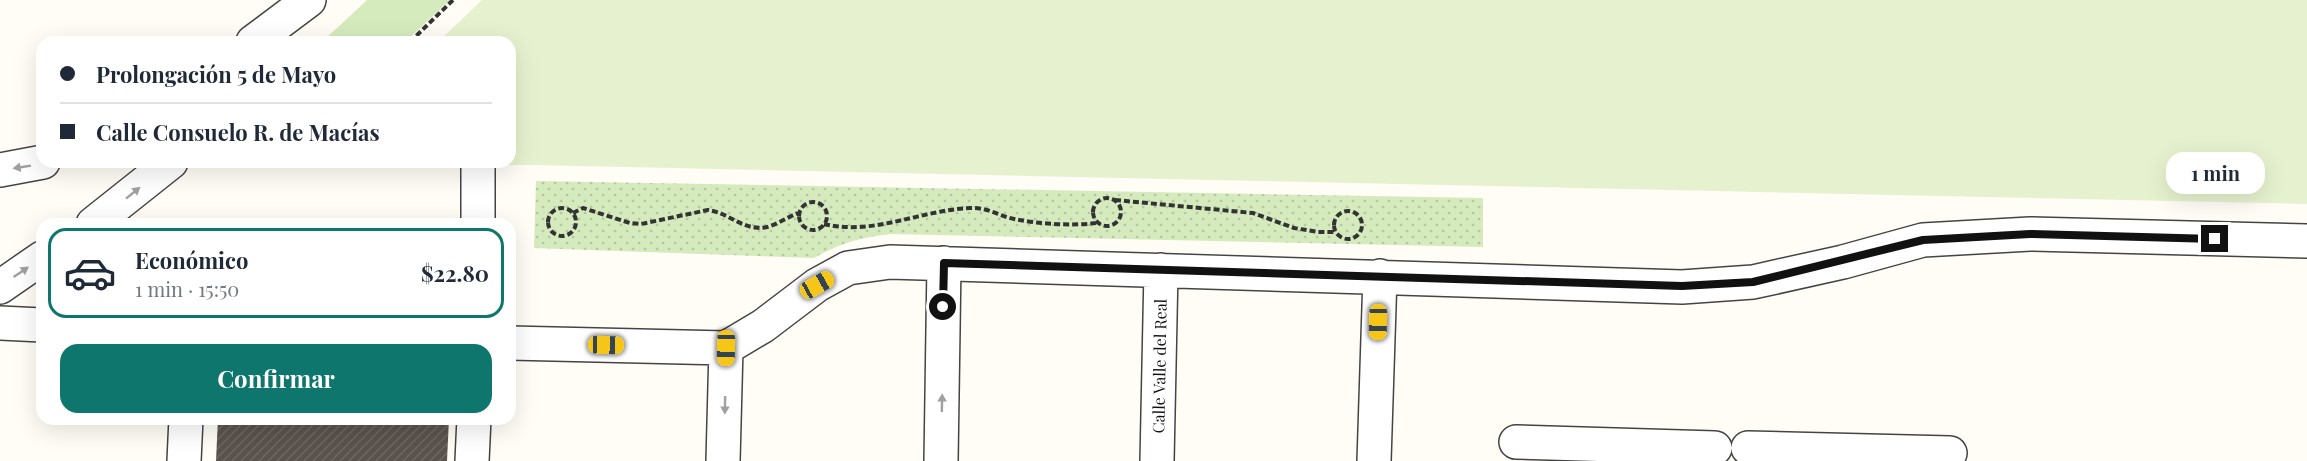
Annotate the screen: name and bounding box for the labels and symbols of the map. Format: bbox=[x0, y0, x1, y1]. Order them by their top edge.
callout: 1 min bbox=[2166, 152, 2264, 194]
one-way arrow bbox=[12, 162, 31, 171]
one-way arrow bbox=[125, 188, 140, 200]
route end bbox=[2201, 225, 2228, 252]
one-way arrow bbox=[13, 267, 29, 278]
car bbox=[797, 268, 837, 302]
route start bbox=[929, 293, 956, 320]
street label: Calle Valle del Real bbox=[1147, 298, 1171, 433]
car bbox=[1369, 304, 1387, 340]
car bbox=[717, 330, 735, 366]
car bbox=[588, 336, 624, 354]
one-way arrow bbox=[937, 393, 947, 412]
one-way arrow bbox=[720, 395, 729, 414]

